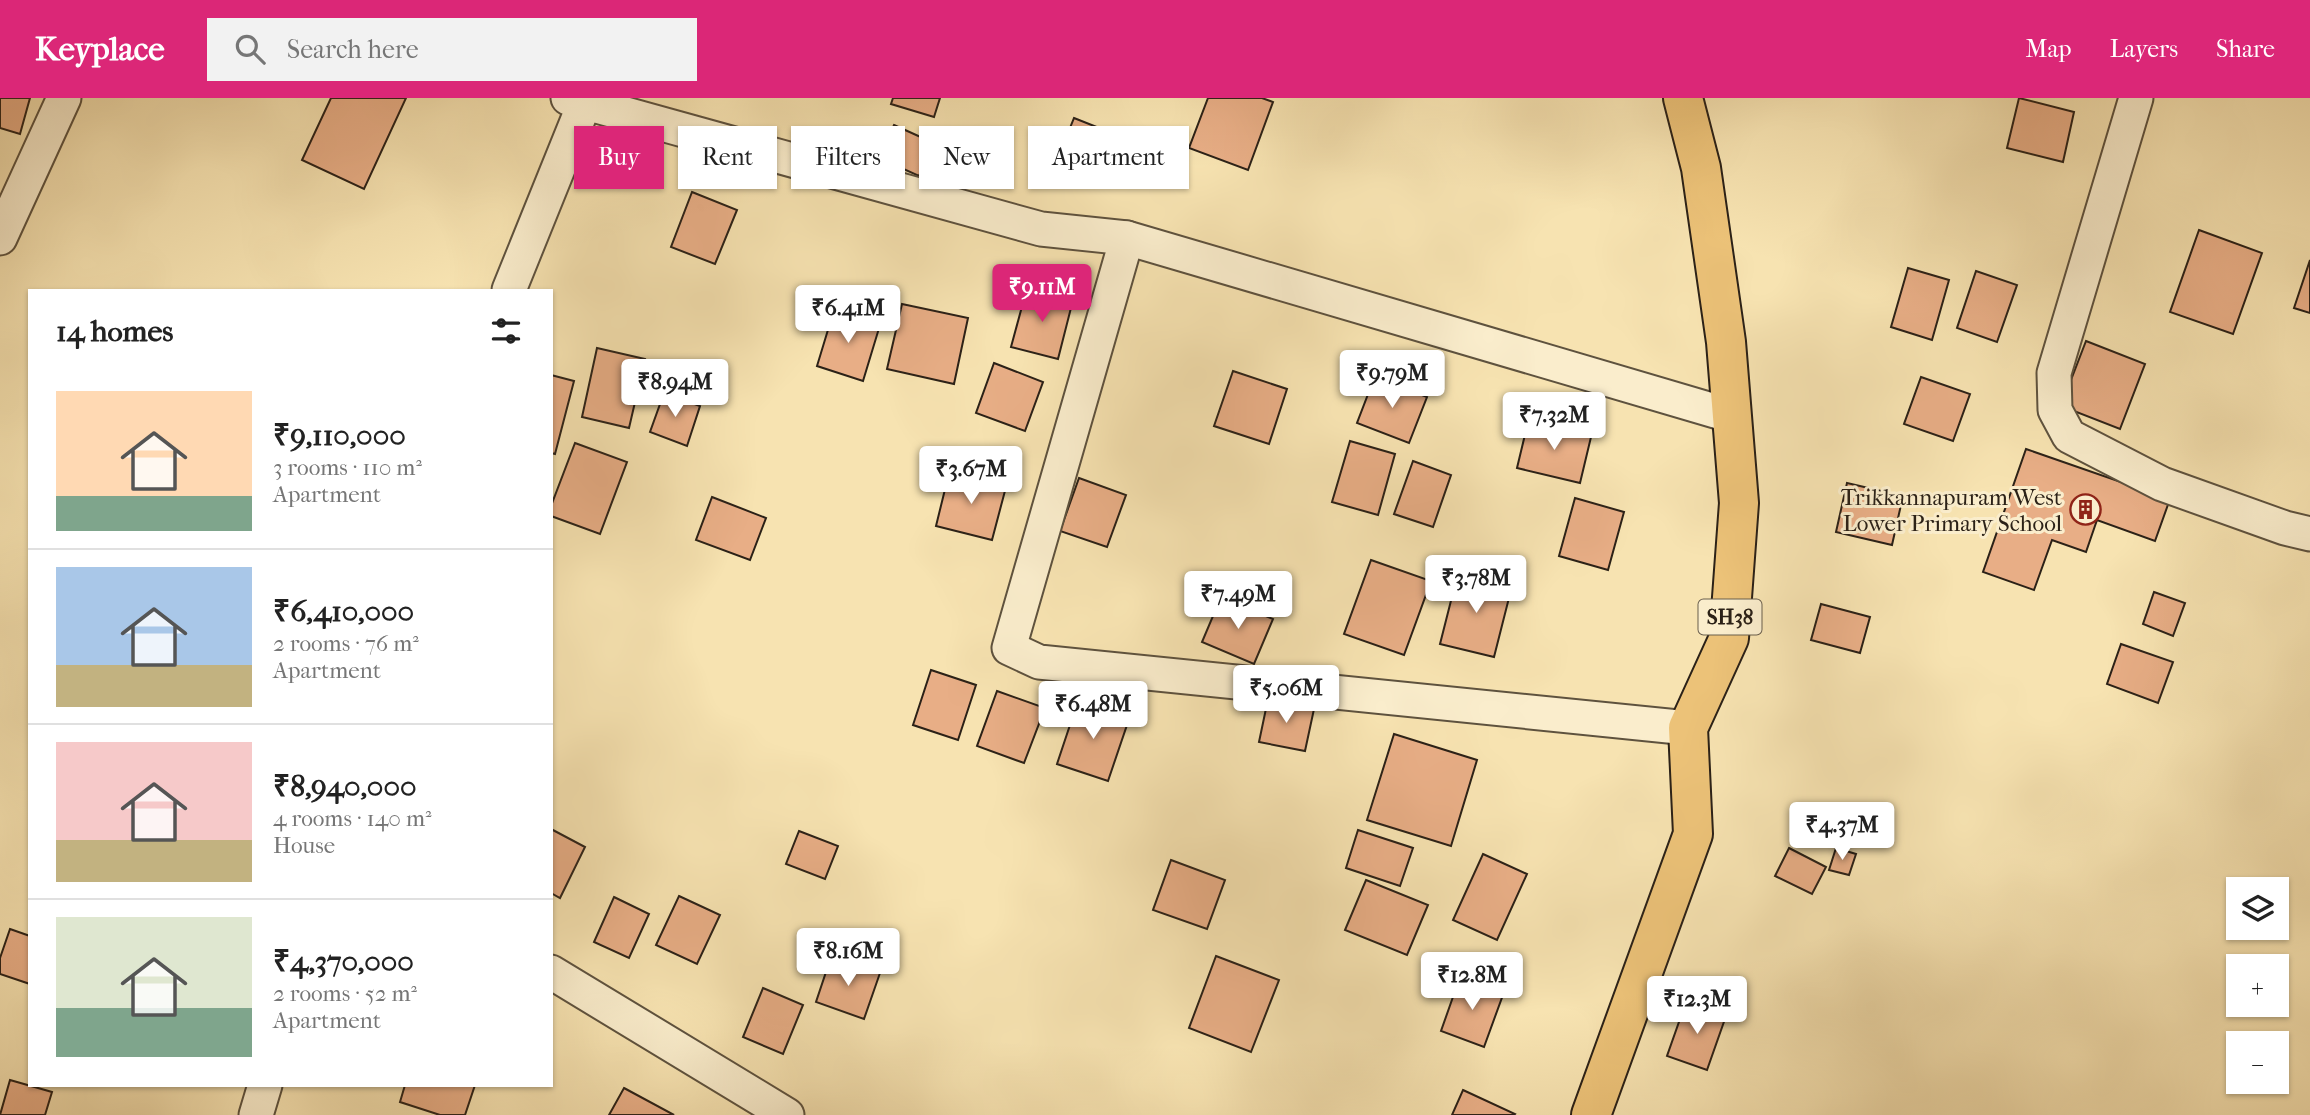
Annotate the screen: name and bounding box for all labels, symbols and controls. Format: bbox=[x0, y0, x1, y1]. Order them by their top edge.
search box bbox=[207, 18, 697, 81]
text: Keyplace bbox=[35, 30, 165, 69]
icon: search bbox=[231, 30, 269, 68]
text: Search here bbox=[287, 34, 419, 65]
text: Map bbox=[2026, 35, 2072, 63]
text: Layers bbox=[2110, 35, 2178, 63]
text: Share bbox=[2216, 35, 2275, 63]
chip: Buy bbox=[574, 126, 664, 189]
chip: Rent bbox=[678, 126, 777, 189]
chip: Filters bbox=[791, 126, 905, 189]
chip: New bbox=[919, 126, 1014, 189]
chip: Apartment bbox=[1028, 126, 1189, 189]
pin: ₹9.11M bbox=[985, 264, 1099, 324]
text: ₹9.11M bbox=[1008, 273, 1076, 300]
pin: ₹6.41M bbox=[791, 286, 905, 345]
text: ₹6.41M bbox=[811, 294, 885, 321]
icon: filters bbox=[487, 312, 525, 350]
text: 14 homes bbox=[56, 314, 173, 349]
pin: ₹9.79M bbox=[1335, 350, 1449, 410]
text: ₹9.79M bbox=[1356, 359, 1428, 386]
pin: ₹8.94M bbox=[618, 360, 732, 419]
text: ₹8.94M bbox=[637, 368, 713, 395]
pin: ₹7.32M bbox=[1497, 392, 1611, 452]
text: ₹7.32M bbox=[1519, 401, 1589, 428]
text: ₹9,110,000 bbox=[273, 418, 406, 453]
icon: home bbox=[112, 419, 196, 503]
pin: ₹3.67M bbox=[914, 446, 1028, 506]
text: 3 rooms · 110 m² bbox=[273, 454, 422, 481]
text: ₹3.67M bbox=[935, 455, 1007, 482]
text: Apartment bbox=[273, 481, 381, 508]
place label: Trikkannapuram West Lower Primary School bbox=[1841, 484, 2063, 537]
building icon: Trikkannapuram West Lower Primary School bbox=[2068, 493, 2102, 527]
pin: ₹3.78M bbox=[1419, 556, 1533, 615]
text: ₹3.78M bbox=[1441, 564, 1511, 591]
pin: ₹7.49M bbox=[1181, 572, 1295, 631]
text: ₹7.49M bbox=[1200, 580, 1276, 607]
text: ₹6,410,000 bbox=[273, 594, 414, 629]
icon: home bbox=[112, 595, 196, 679]
road number: SH38 bbox=[1698, 600, 1762, 634]
text: 2 rooms · 76 m² bbox=[273, 630, 419, 657]
text: Apartment bbox=[273, 657, 381, 684]
pin: ₹5.06M bbox=[1229, 666, 1343, 725]
text: ₹5.06M bbox=[1249, 674, 1323, 701]
pin: ₹6.48M bbox=[1036, 682, 1150, 741]
text: ₹6.48M bbox=[1055, 690, 1131, 717]
text: ₹8,940,000 bbox=[273, 769, 417, 804]
icon: home bbox=[112, 770, 196, 854]
pin: ₹4.37M bbox=[1785, 802, 1899, 862]
text: 4 rooms · 140 m² bbox=[273, 805, 432, 832]
text: ₹4.37M bbox=[1805, 811, 1879, 838]
text: House bbox=[273, 832, 335, 859]
map controls bbox=[2226, 877, 2289, 1094]
button: layers bbox=[2226, 877, 2289, 940]
pin: ₹8.16M bbox=[791, 928, 905, 988]
text: ₹8.16M bbox=[813, 937, 883, 964]
text: ₹4,370,000 bbox=[273, 944, 414, 979]
icon: home bbox=[112, 945, 196, 1029]
pin: ₹12.8M bbox=[1415, 953, 1529, 1012]
button: + bbox=[2226, 954, 2289, 1017]
text: ₹12.8M bbox=[1437, 961, 1507, 988]
pin: ₹12.3M bbox=[1640, 976, 1754, 1036]
text: 2 rooms · 52 m² bbox=[273, 980, 417, 1007]
text: ₹12.3M bbox=[1663, 985, 1731, 1012]
text: Apartment bbox=[273, 1007, 381, 1034]
button: − bbox=[2226, 1031, 2289, 1094]

